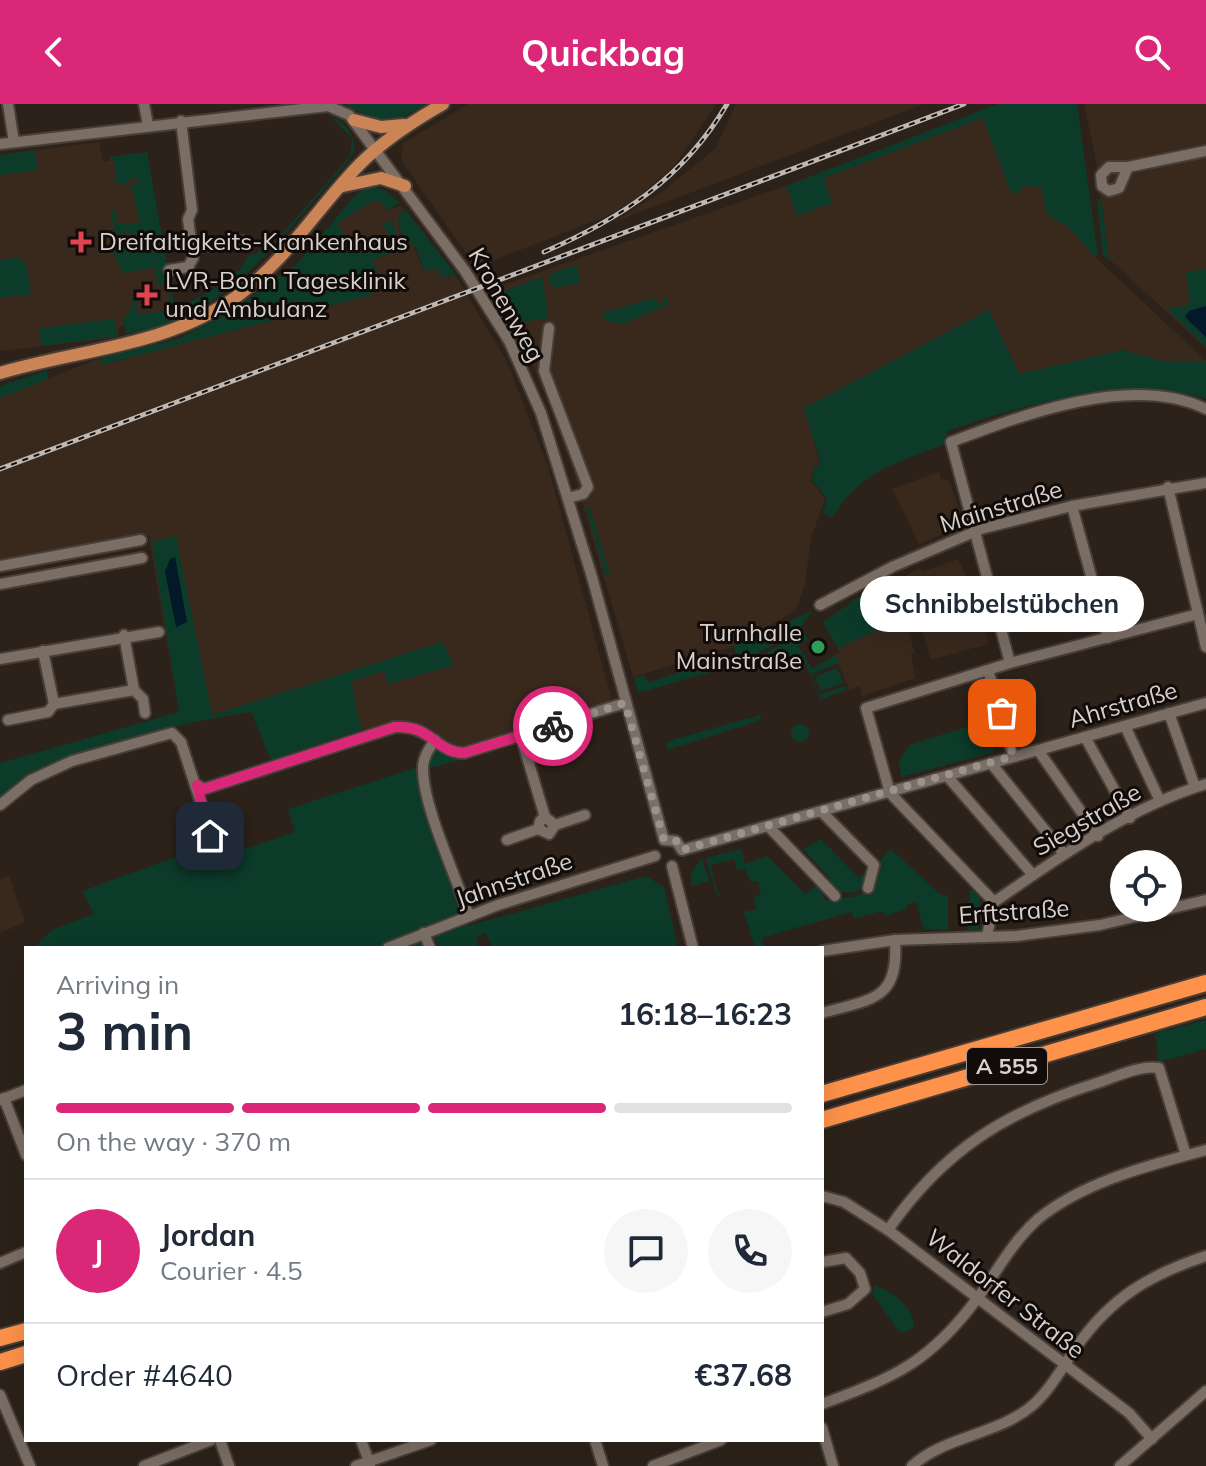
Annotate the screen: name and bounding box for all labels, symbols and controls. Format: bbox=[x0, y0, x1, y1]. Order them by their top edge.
icon: back bbox=[32, 30, 76, 74]
text: Quickbag bbox=[521, 30, 685, 75]
icon: search bbox=[1130, 30, 1174, 74]
place label: Dreifaltigkeits-Krankenhaus bbox=[99, 226, 408, 256]
marker: Dreifaltigkeits-Krankenhaus bbox=[70, 231, 92, 253]
street label: Kronenweg bbox=[462, 242, 552, 367]
place label: LVR-Bonn Tagesklinik und Ambulanz bbox=[165, 265, 406, 323]
marker: LVR-Bonn Tagesklinik und Ambulanz bbox=[136, 284, 158, 306]
street label: Mainstraße bbox=[936, 473, 1065, 539]
callout: Schnibbelstübchen bbox=[860, 577, 1144, 633]
text: Schnibbelstübchen bbox=[885, 587, 1119, 620]
place label: Turnhalle Mainstraße bbox=[676, 617, 802, 675]
marker: Turnhalle Mainstraße bbox=[809, 638, 827, 656]
street label: Ahrstraße bbox=[1065, 674, 1181, 734]
pin bbox=[968, 679, 1036, 747]
courier bbox=[513, 686, 593, 766]
icon: bag bbox=[980, 691, 1024, 735]
icon: bike bbox=[531, 704, 575, 748]
street label: Siegstraße bbox=[1027, 776, 1146, 862]
pin bbox=[176, 802, 244, 870]
icon: home bbox=[188, 814, 232, 858]
street label: Jahnstraße bbox=[451, 845, 576, 913]
map controls bbox=[1110, 850, 1182, 922]
button: locate bbox=[1110, 850, 1182, 922]
street label: Erftstraße bbox=[958, 892, 1070, 930]
text: Arriving in bbox=[56, 968, 179, 1001]
text: 16:18–16:23 bbox=[618, 995, 792, 1033]
text: 3 min bbox=[56, 998, 193, 1063]
road number: A 555 bbox=[967, 1048, 1047, 1084]
text: On the way · 370 m bbox=[56, 1125, 291, 1158]
button: chat bbox=[604, 1209, 688, 1293]
button: phone bbox=[708, 1209, 792, 1293]
text: Jordan bbox=[160, 1216, 255, 1254]
street label: Waldorfer Straße bbox=[920, 1222, 1091, 1365]
text: J bbox=[93, 1232, 103, 1270]
text: Courier · 4.5 bbox=[160, 1254, 303, 1287]
text: Order #4640 bbox=[56, 1356, 233, 1394]
text: €37.68 bbox=[695, 1356, 792, 1394]

